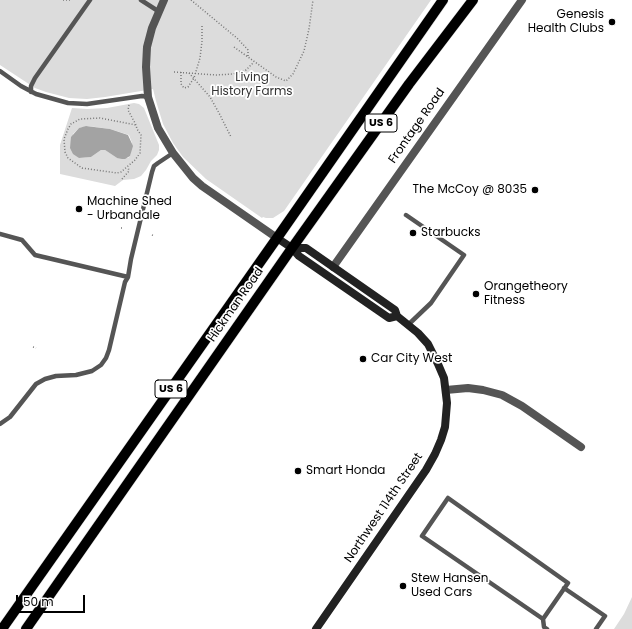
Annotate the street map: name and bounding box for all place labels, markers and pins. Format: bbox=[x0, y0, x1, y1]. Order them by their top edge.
place label: Genesis Health Clubs bbox=[528, 8, 604, 36]
marker: Genesis Health Clubs bbox=[607, 17, 617, 27]
place label: The McCoy @ 8035 bbox=[413, 183, 527, 197]
marker: The McCoy @ 8035 bbox=[530, 185, 540, 195]
place label: Machine Shed - Urbandale bbox=[87, 195, 172, 223]
marker: Machine Shed - Urbandale bbox=[74, 204, 84, 214]
place label: Starbucks bbox=[421, 226, 481, 240]
marker: Starbucks bbox=[408, 228, 418, 238]
place label: Orangetheory Fitness bbox=[484, 280, 568, 308]
marker: Orangetheory Fitness bbox=[471, 289, 481, 299]
place label: Car City West bbox=[371, 352, 452, 366]
marker: Car City West bbox=[358, 354, 368, 364]
place label: Smart Honda bbox=[306, 464, 385, 478]
marker: Smart Honda bbox=[293, 466, 303, 476]
place label: Stew Hansen Used Cars bbox=[411, 572, 488, 600]
marker: Stew Hansen Used Cars bbox=[398, 581, 408, 591]

